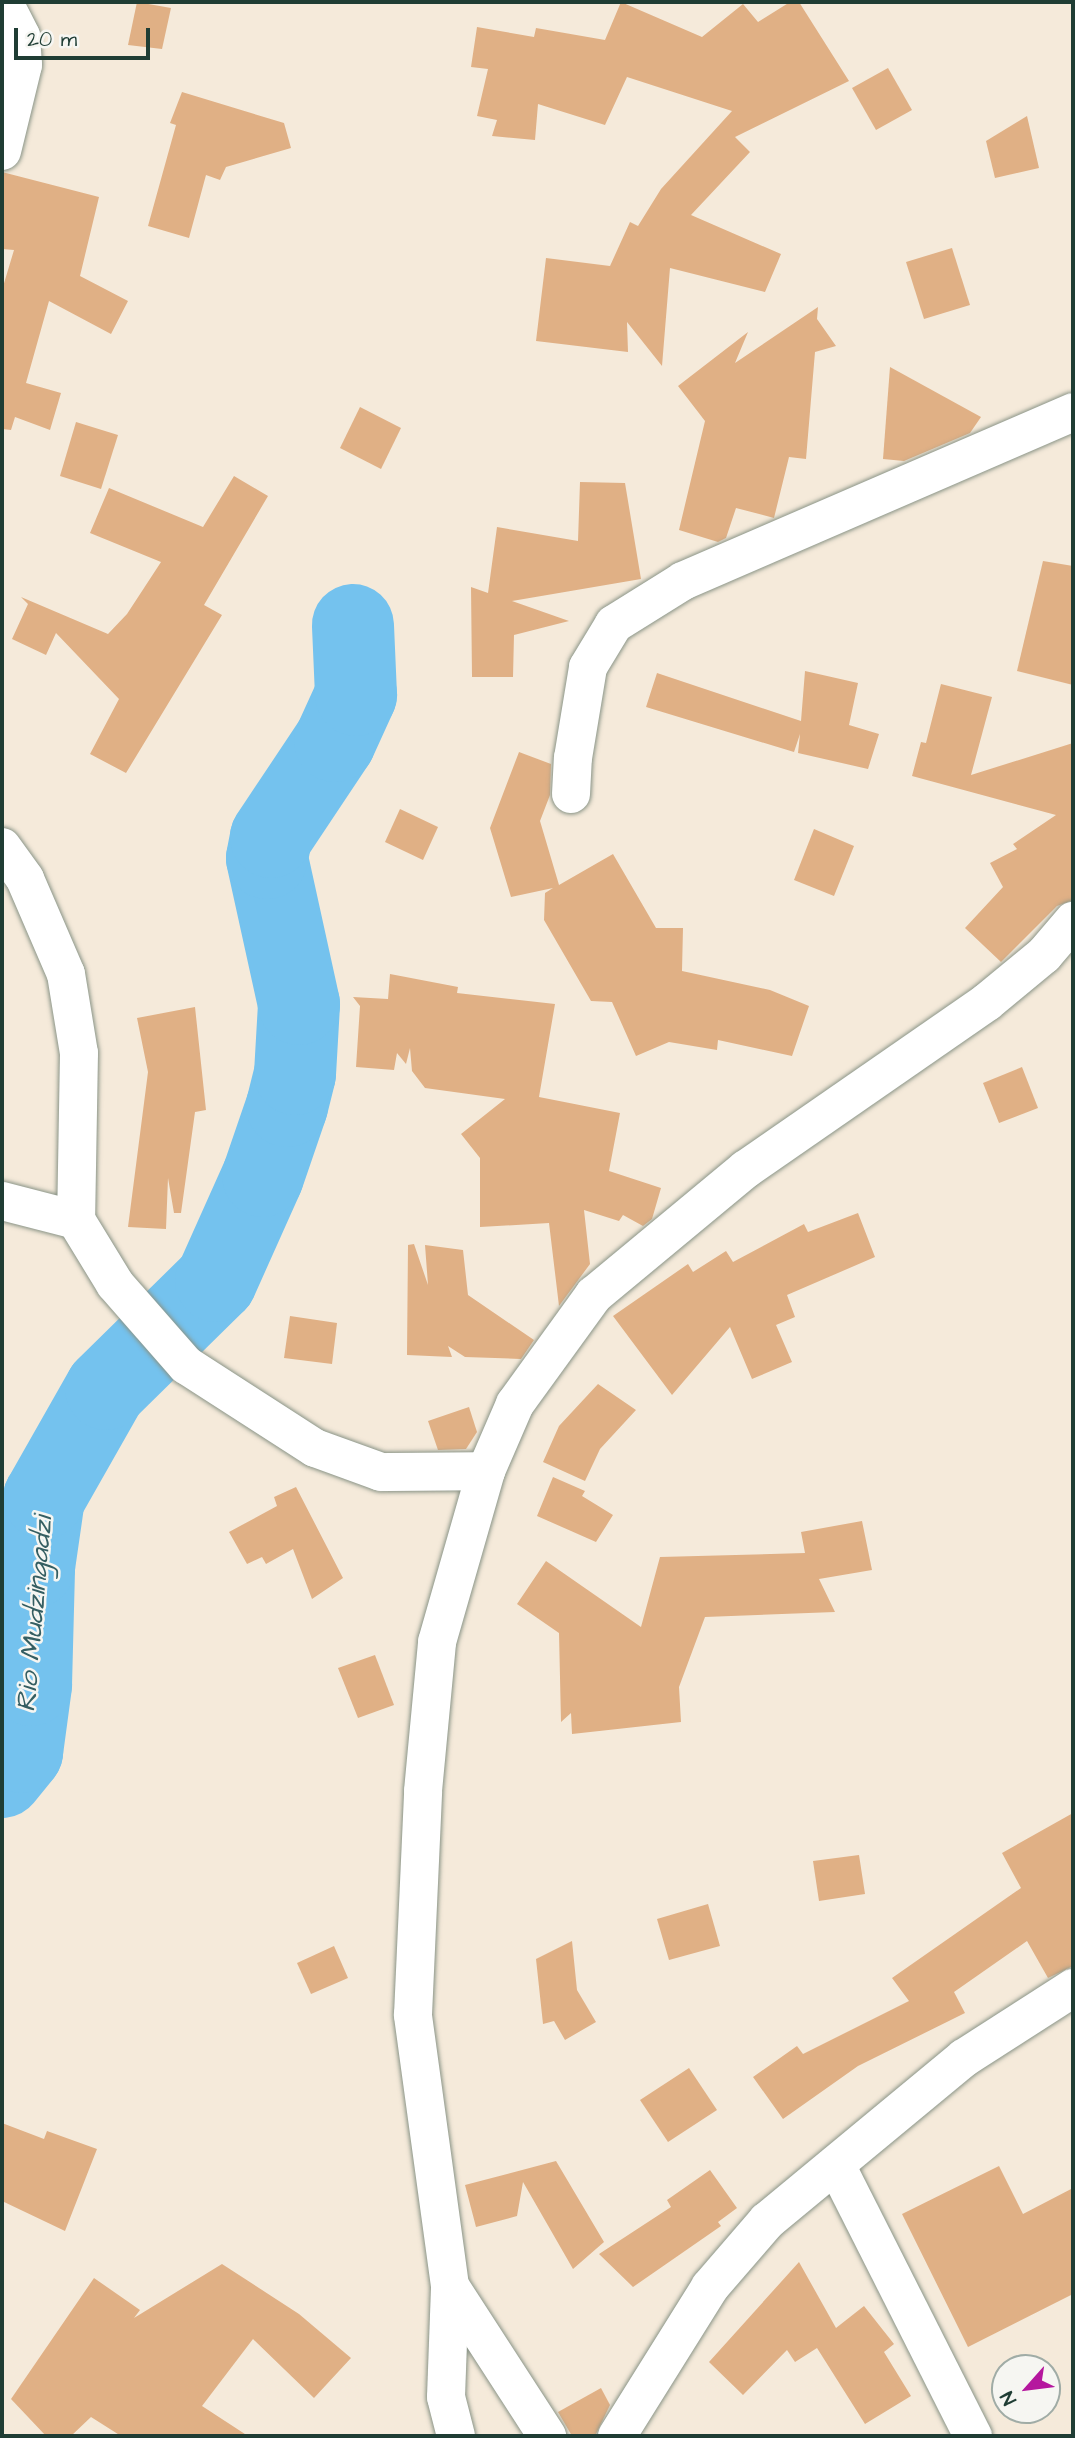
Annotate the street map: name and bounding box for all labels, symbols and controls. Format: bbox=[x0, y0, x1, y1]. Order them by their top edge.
scale bar bbox=[18, 14, 154, 58]
text: 20 m bbox=[27, 25, 77, 54]
water label: Rio Mudzingadzi bbox=[10, 1515, 60, 1713]
north arrow bbox=[991, 2354, 1061, 2424]
text: N bbox=[994, 2387, 1024, 2410]

